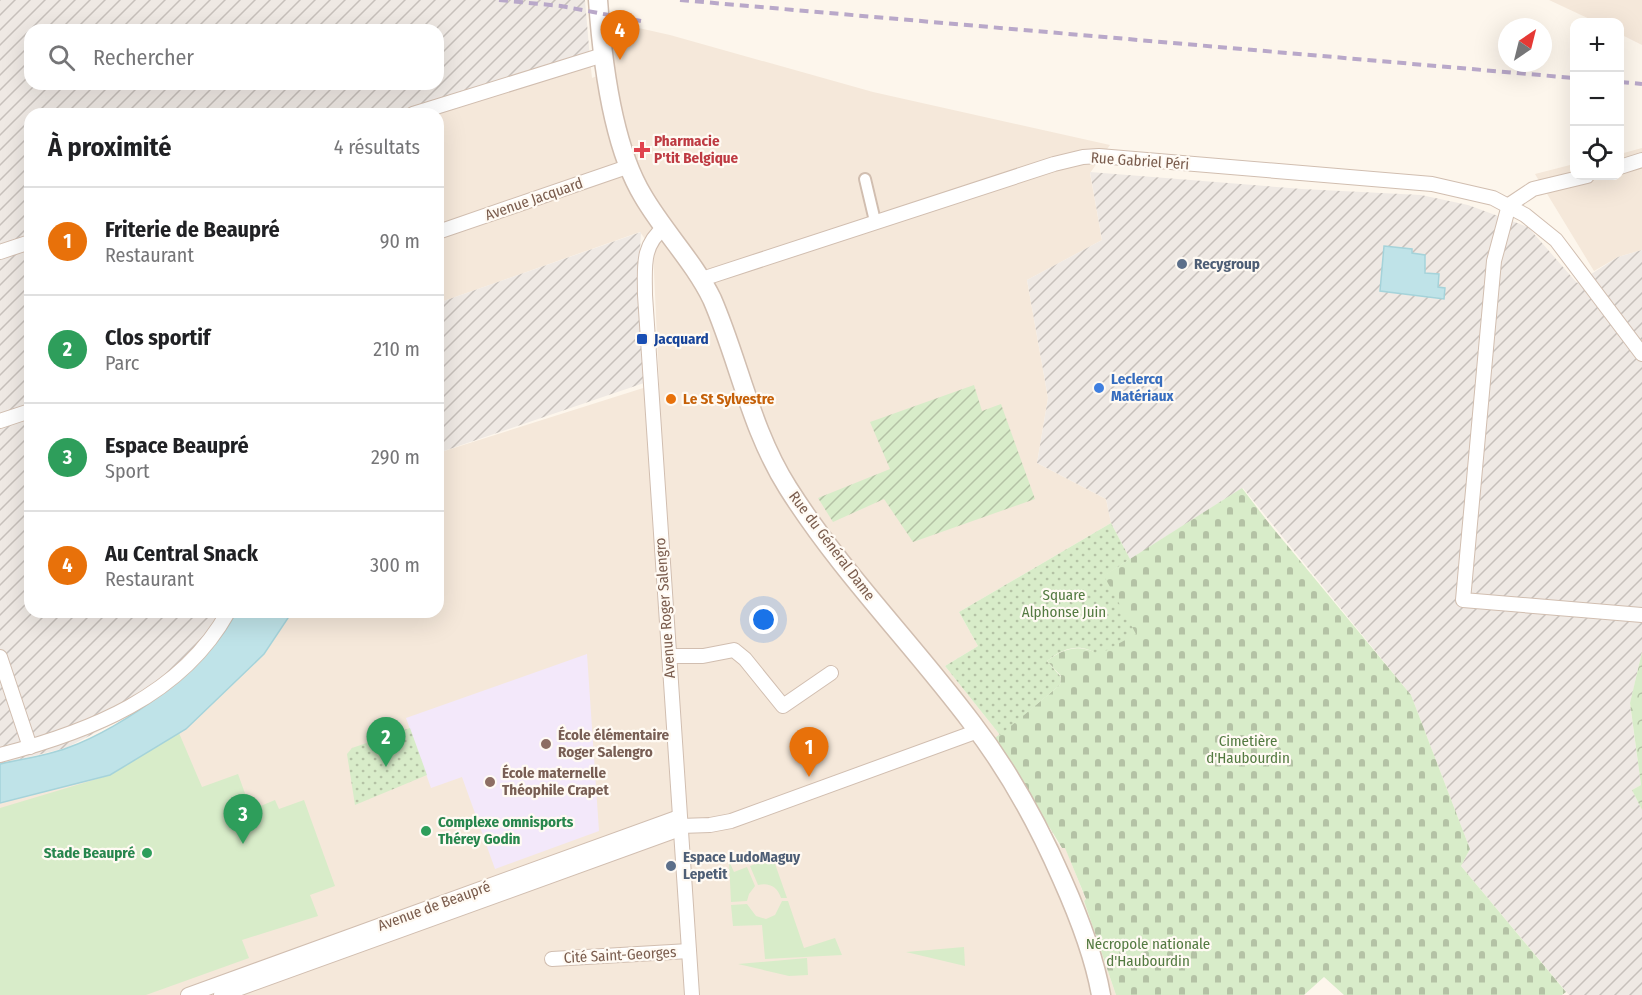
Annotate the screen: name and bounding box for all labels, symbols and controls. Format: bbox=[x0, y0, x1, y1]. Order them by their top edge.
pin: 4 bbox=[600, 10, 640, 60]
north arrow bbox=[1498, 18, 1552, 72]
map controls bbox=[1570, 18, 1624, 180]
button: + bbox=[1570, 18, 1624, 72]
search box bbox=[24, 24, 444, 90]
icon: search bbox=[45, 41, 78, 74]
text: Rechercher bbox=[93, 44, 194, 71]
button: − bbox=[1570, 72, 1624, 126]
button: locate bbox=[1570, 126, 1624, 180]
text: À proximité bbox=[48, 132, 171, 163]
place label: Pharmacie P'tit Belgique bbox=[654, 132, 739, 167]
text: 4 résultats bbox=[334, 135, 420, 159]
marker: Pharmacie P'tit Belgique bbox=[635, 143, 649, 157]
street label: Rue Gabriel Péri bbox=[1090, 149, 1190, 173]
street label: Avenue Jacquard bbox=[483, 174, 585, 224]
text: Friterie de Beaupré bbox=[105, 216, 280, 243]
text: 1 bbox=[63, 229, 72, 253]
text: 90 m bbox=[380, 229, 420, 253]
text: Restaurant bbox=[105, 243, 194, 267]
place label: Recygroup bbox=[1194, 255, 1260, 273]
marker: Recygroup bbox=[1175, 257, 1189, 271]
text: Clos sportif bbox=[105, 324, 210, 351]
place label: Jacquard bbox=[653, 330, 709, 348]
marker: Jacquard bbox=[635, 332, 649, 346]
text: 2 bbox=[63, 337, 72, 361]
text: 210 m bbox=[373, 337, 420, 361]
text: Parc bbox=[105, 351, 139, 375]
place label: Leclercq Matériaux bbox=[1111, 370, 1174, 405]
marker: Leclercq Matériaux bbox=[1092, 381, 1106, 395]
place label: Le St Sylvestre bbox=[683, 390, 775, 408]
marker: Le St Sylvestre bbox=[664, 392, 678, 406]
text: Espace Beaupré bbox=[105, 432, 249, 459]
text: 3 bbox=[63, 445, 72, 469]
text: 290 m bbox=[371, 445, 420, 469]
text: Sport bbox=[105, 459, 150, 483]
street label: Rue du Général Dame bbox=[785, 488, 879, 604]
street label: Avenue Roger Salengro bbox=[651, 537, 679, 679]
text: Au Central Snack bbox=[105, 540, 258, 567]
text: 4 bbox=[62, 553, 73, 577]
text: 300 m bbox=[370, 553, 420, 577]
text: Restaurant bbox=[105, 567, 194, 591]
park label: Square Alphonse Juin bbox=[1022, 586, 1106, 621]
your location bbox=[749, 605, 778, 634]
pin: 2 bbox=[366, 718, 406, 767]
place label: École élémentaire Roger Salengro bbox=[558, 726, 669, 761]
pin: 1 bbox=[790, 728, 828, 777]
park label: Cimetière d'Haubourdin bbox=[1206, 732, 1290, 767]
marker: École élémentaire Roger Salengro bbox=[539, 737, 553, 751]
place label: École maternelle Théophile Crapet bbox=[502, 764, 609, 799]
marker: École maternelle Théophile Crapet bbox=[483, 775, 497, 789]
pin: 3 bbox=[224, 794, 262, 844]
place label: Complexe omnisports Thérey Godin bbox=[438, 813, 574, 848]
marker: Complexe omnisports Thérey Godin bbox=[419, 824, 433, 838]
place label: Stade Beaupré bbox=[44, 844, 135, 862]
marker: Stade Beaupré bbox=[140, 846, 154, 860]
place label: Espace LudoMaguy Lepetit bbox=[683, 848, 801, 883]
marker: Espace LudoMaguy Lepetit bbox=[664, 859, 678, 873]
street label: Avenue de Beaupré bbox=[375, 877, 493, 935]
park label: Nécropole nationale d'Haubourdin bbox=[1086, 935, 1210, 970]
street label: Cité Saint-Georges bbox=[563, 943, 677, 967]

